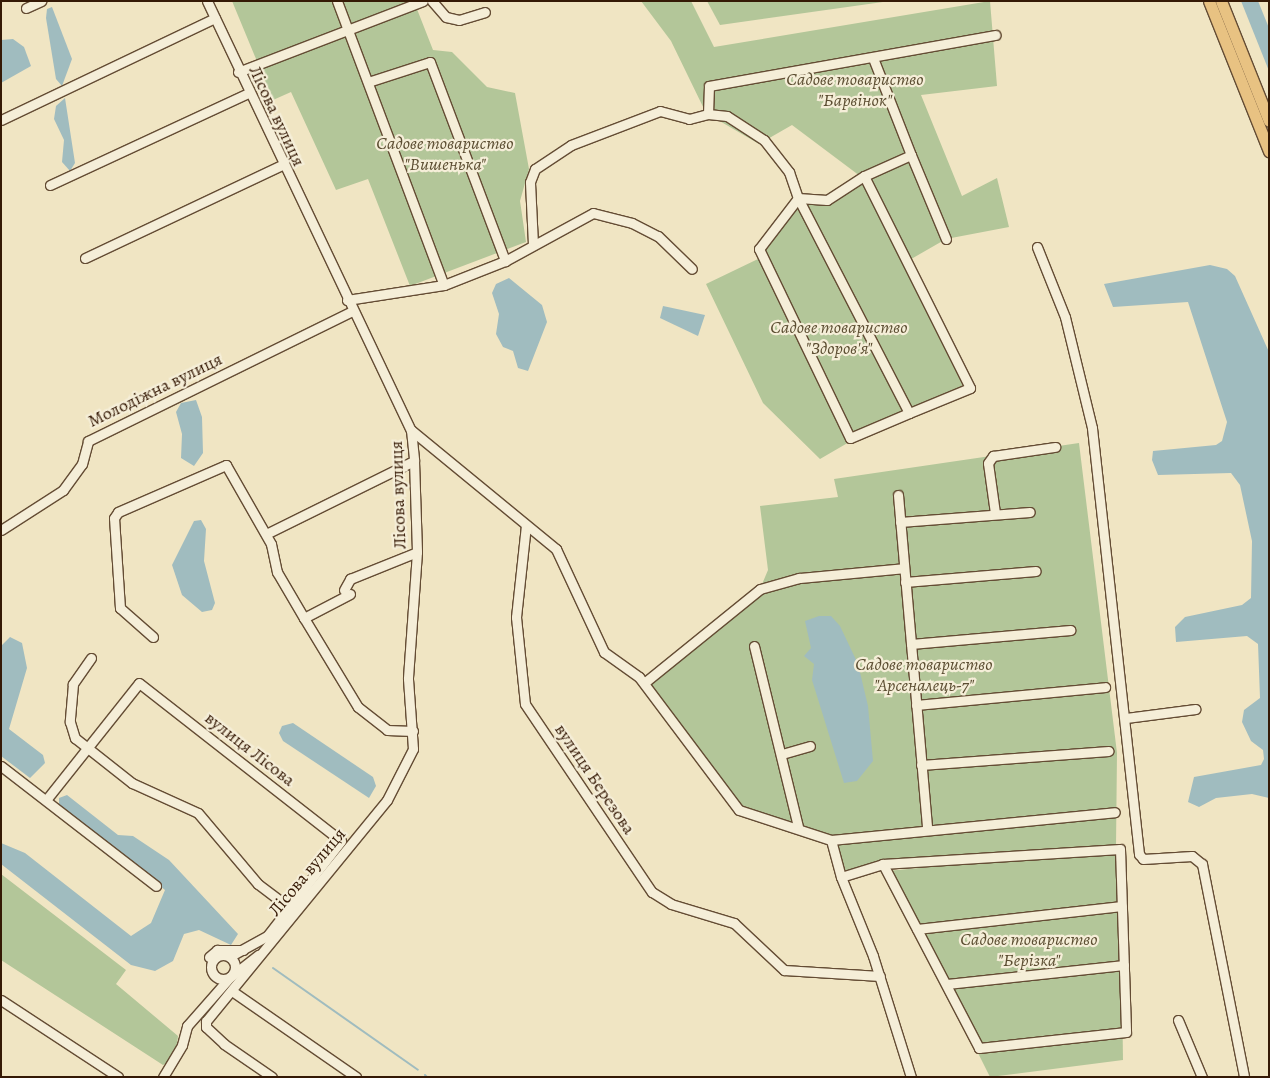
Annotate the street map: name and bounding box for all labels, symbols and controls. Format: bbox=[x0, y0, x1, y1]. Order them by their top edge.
street label: Лісова вулиця bbox=[244, 62, 310, 170]
park label: Садове товариство "Барвінок" bbox=[786, 69, 924, 112]
park label: Садове товариство "Вишенька" bbox=[376, 133, 514, 176]
park label: Садове товариство "Здоров'я" bbox=[770, 317, 908, 359]
street label: Молодіжна вулиця bbox=[84, 348, 226, 432]
street label: Лісова вулиця bbox=[385, 440, 411, 550]
park label: Садове товариство "Арсеналець-7" bbox=[855, 654, 993, 696]
street label: вулиця Лісова bbox=[201, 707, 299, 791]
street label: вулиця Березова bbox=[550, 720, 640, 838]
street label: Лісова вулиця bbox=[264, 823, 350, 921]
park label: Садове товариство "Берізка" bbox=[960, 929, 1098, 972]

